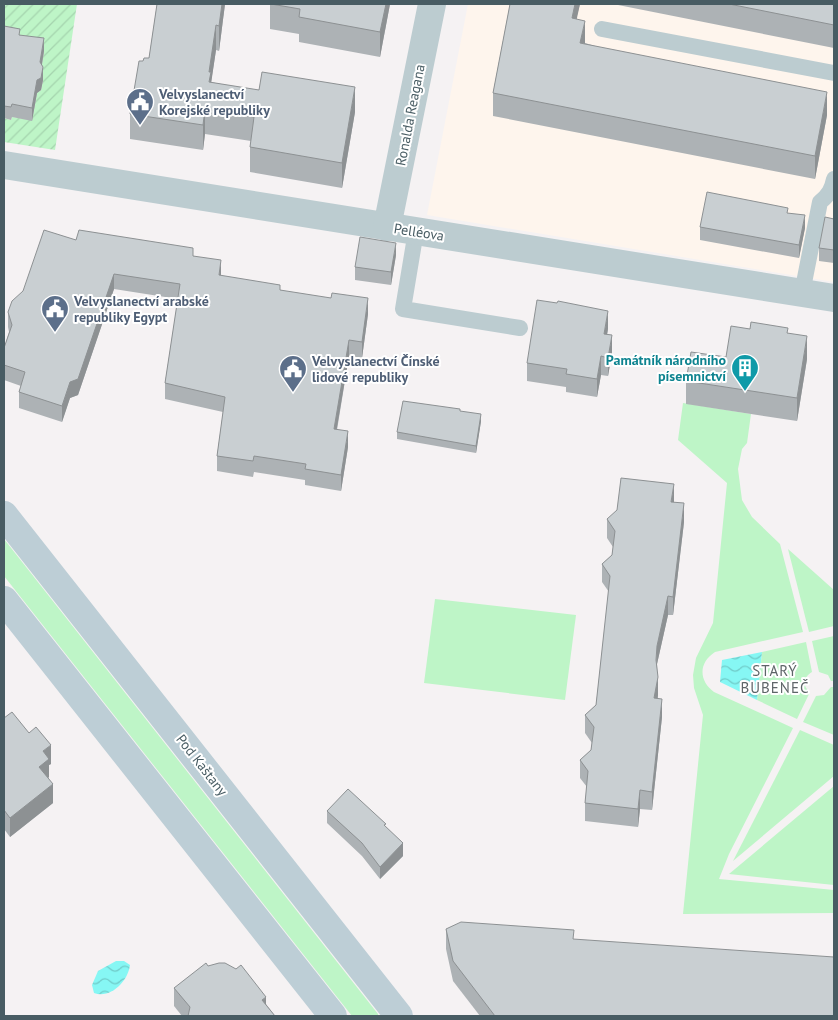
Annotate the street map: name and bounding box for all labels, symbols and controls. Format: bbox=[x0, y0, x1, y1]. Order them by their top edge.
street label: Ronalda Reagana bbox=[391, 63, 429, 167]
place label: Velvyslanectví Korejské republiky bbox=[158, 85, 270, 119]
public building icon: Velvyslanectví Korejské republiky bbox=[125, 87, 155, 126]
street label: Pelléova bbox=[393, 219, 445, 245]
place label: Velvyslanectví arabské republiky Egypt bbox=[73, 292, 209, 326]
public building icon: Velvyslanectví arabské republiky Egypt bbox=[40, 294, 70, 333]
place label: Památník národního písemnictví bbox=[606, 351, 726, 385]
place label: Velvyslanectví Čínské lidové republiky bbox=[311, 352, 440, 386]
building icon: Památník národního písemnictví bbox=[730, 353, 760, 392]
public building icon: Velvyslanectví Čínské lidové republiky bbox=[278, 354, 308, 393]
district label: STARÝ BUBENEČ bbox=[740, 661, 810, 697]
street label: Pod Kaštany bbox=[172, 731, 232, 800]

